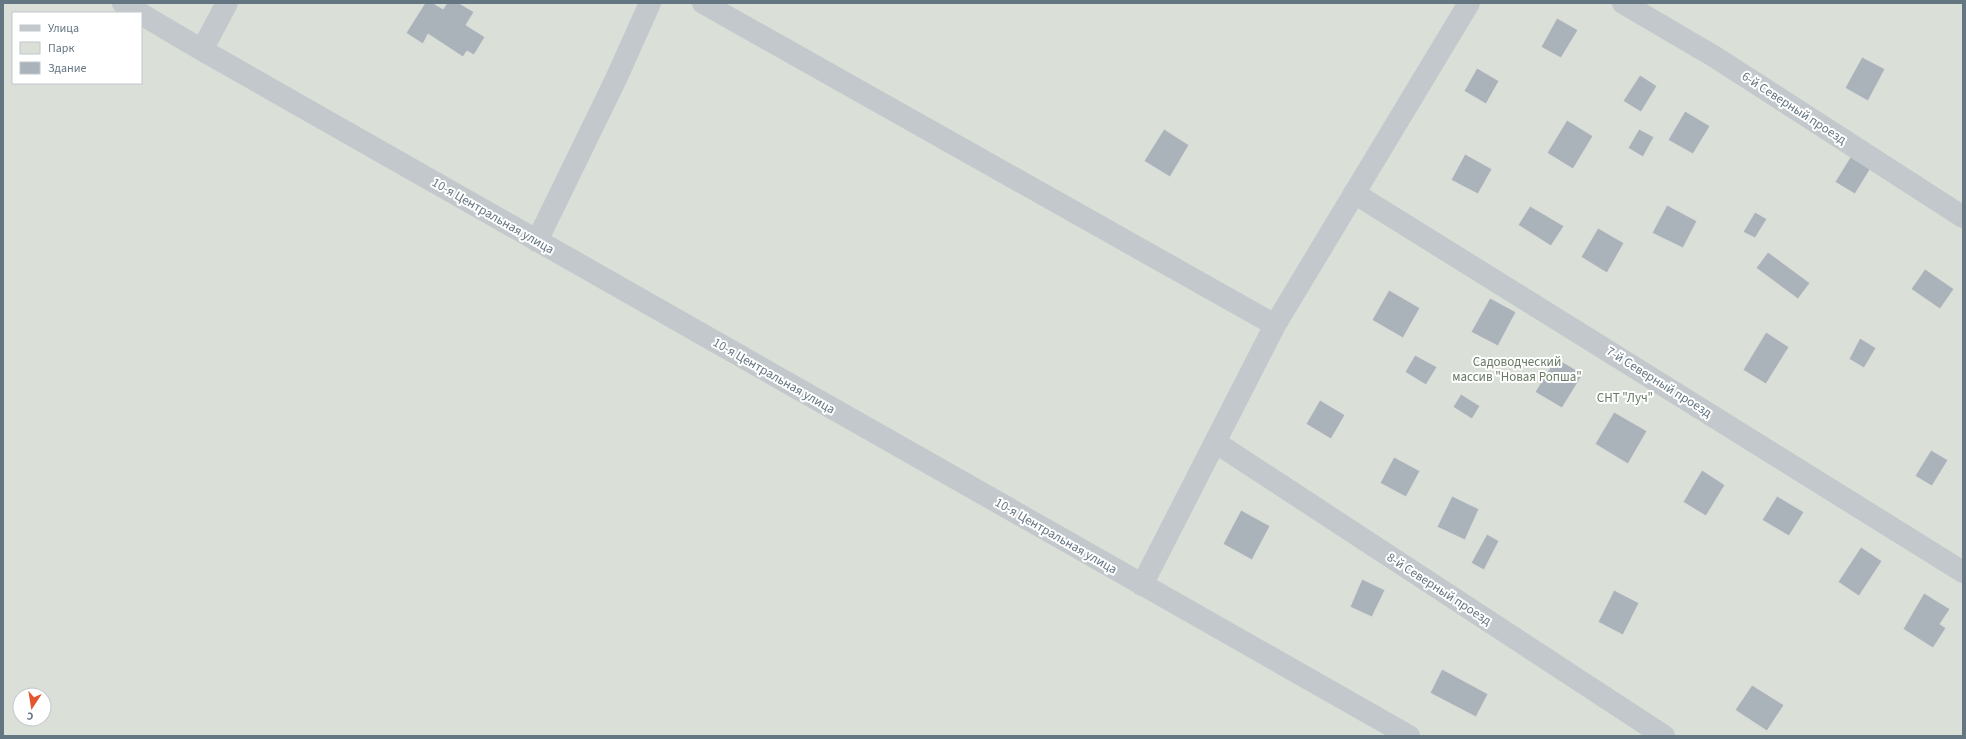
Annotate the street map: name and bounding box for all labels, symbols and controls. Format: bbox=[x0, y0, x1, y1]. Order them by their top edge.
legend bbox=[12, 12, 142, 84]
text: Улица bbox=[48, 20, 79, 37]
text: Парк bbox=[48, 40, 74, 57]
text: Здание bbox=[48, 60, 87, 77]
street label: 6-й Северный проезд bbox=[1738, 67, 1850, 149]
street label: 10-я Центральная улица bbox=[429, 174, 557, 258]
street label: 10-я Центральная улица bbox=[710, 334, 838, 418]
street label: 7-й Северный проезд bbox=[1603, 342, 1715, 422]
park label: Садоводческий массив "Новая Ропша" bbox=[1452, 353, 1582, 386]
park label: СНТ "Луч" bbox=[1597, 389, 1653, 407]
street label: 10-я Центральная улица bbox=[992, 494, 1120, 578]
street label: 8-й Северный проезд bbox=[1383, 548, 1495, 630]
north arrow bbox=[12, 687, 52, 727]
text: С bbox=[25, 708, 35, 724]

